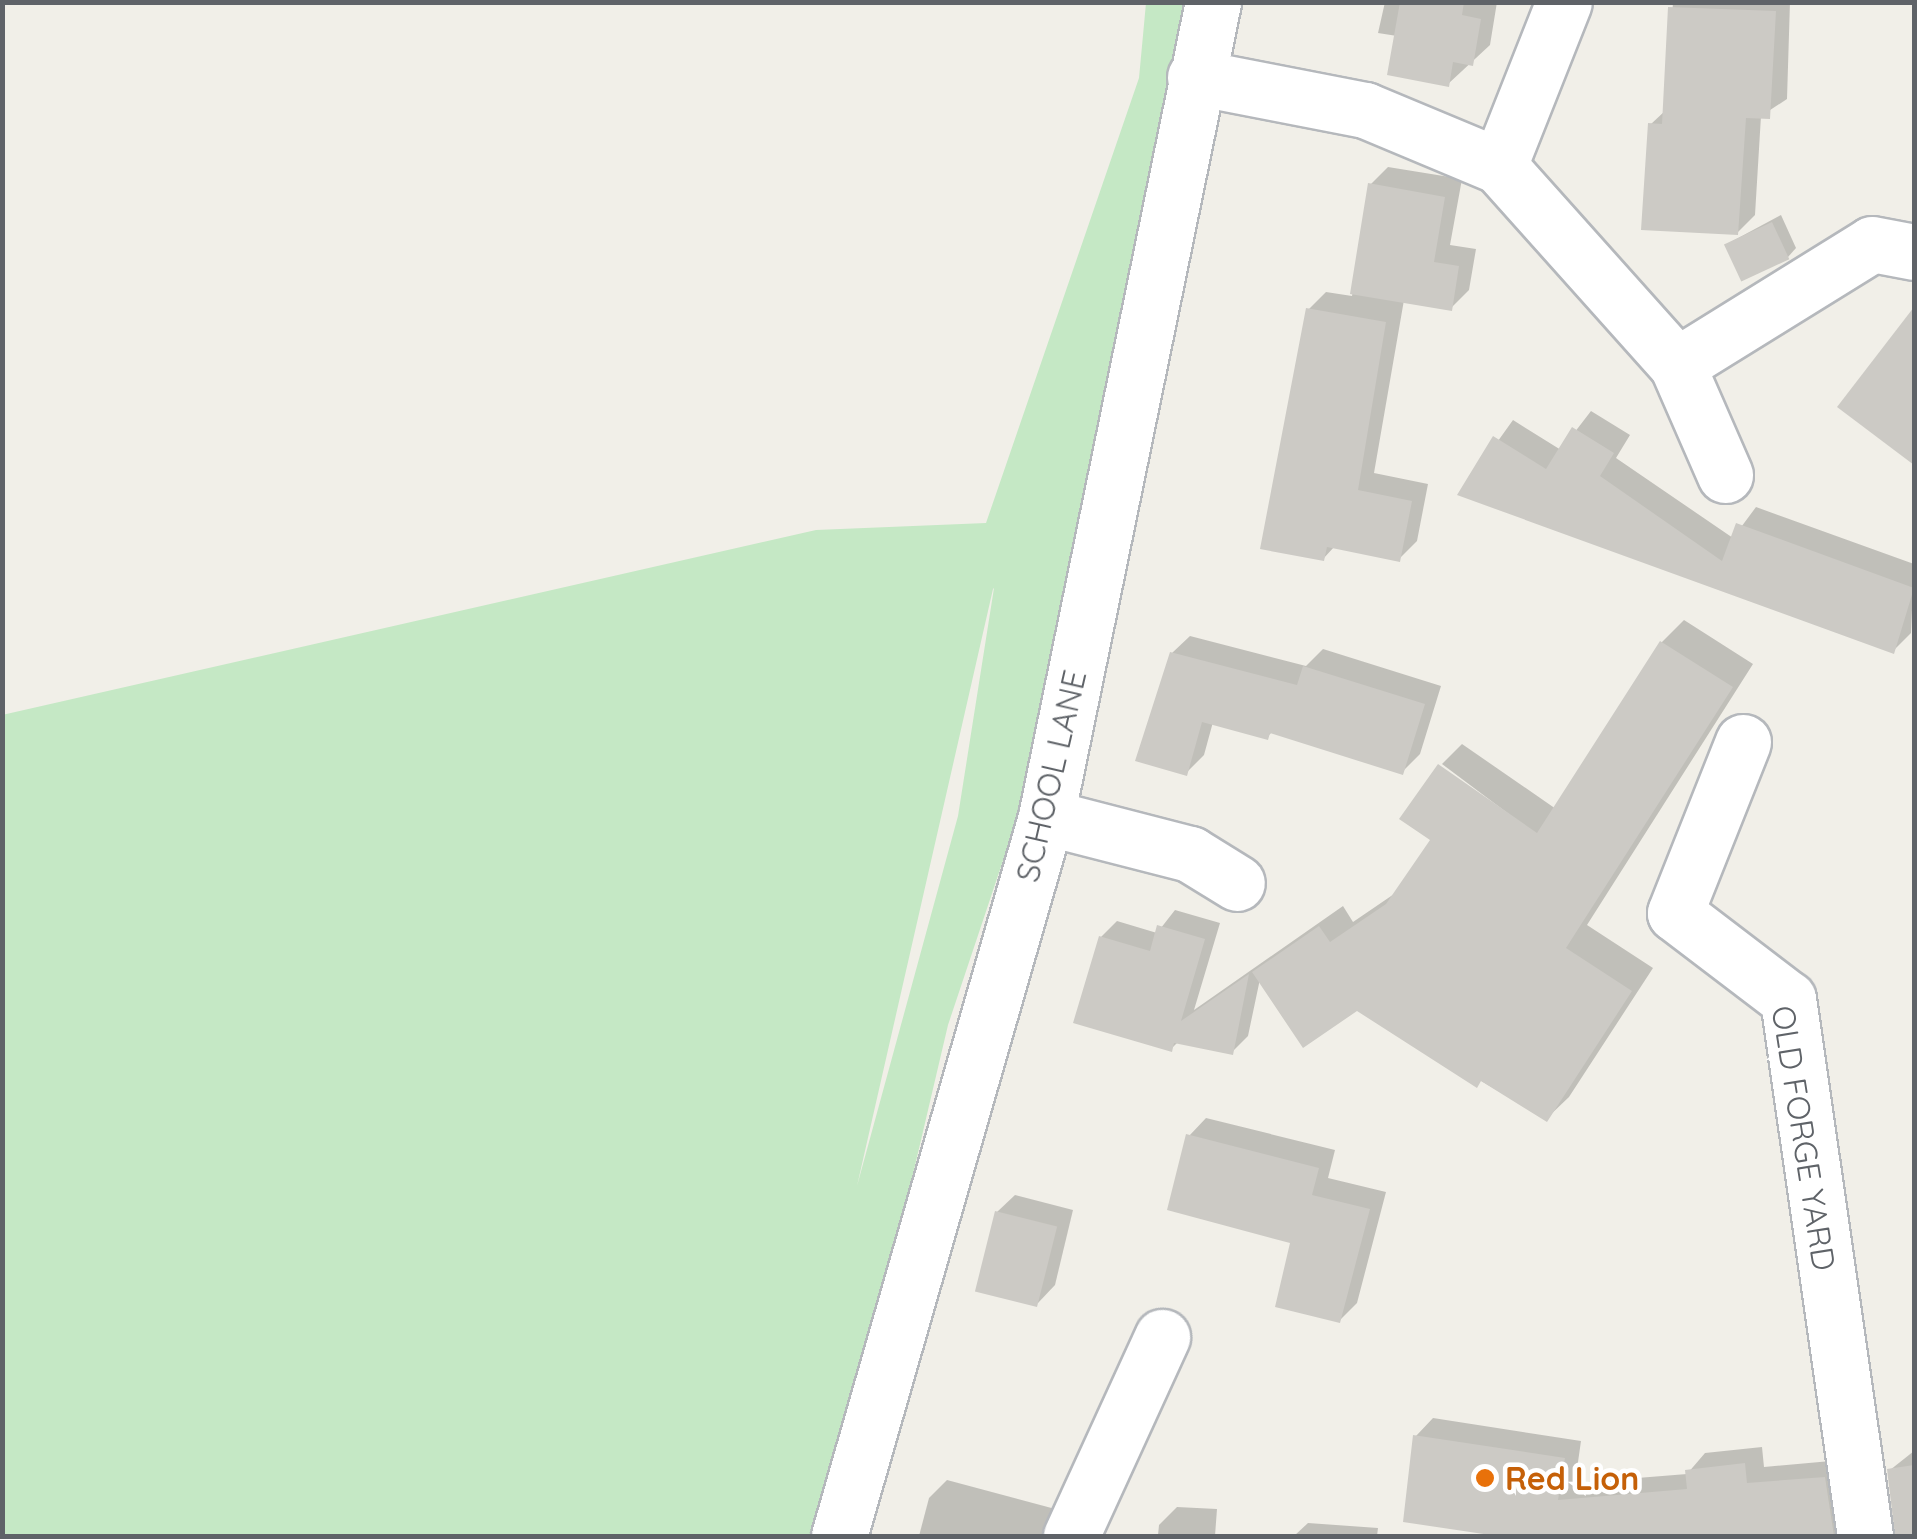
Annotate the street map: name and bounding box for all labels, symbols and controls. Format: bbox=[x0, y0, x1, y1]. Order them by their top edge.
street label: SCHOOL LANE bbox=[1008, 666, 1094, 886]
street label: OLD FORGE YARD bbox=[1764, 1003, 1844, 1273]
place label: Red Lion bbox=[1505, 1459, 1639, 1497]
marker: Red Lion bbox=[1474, 1467, 1496, 1489]

